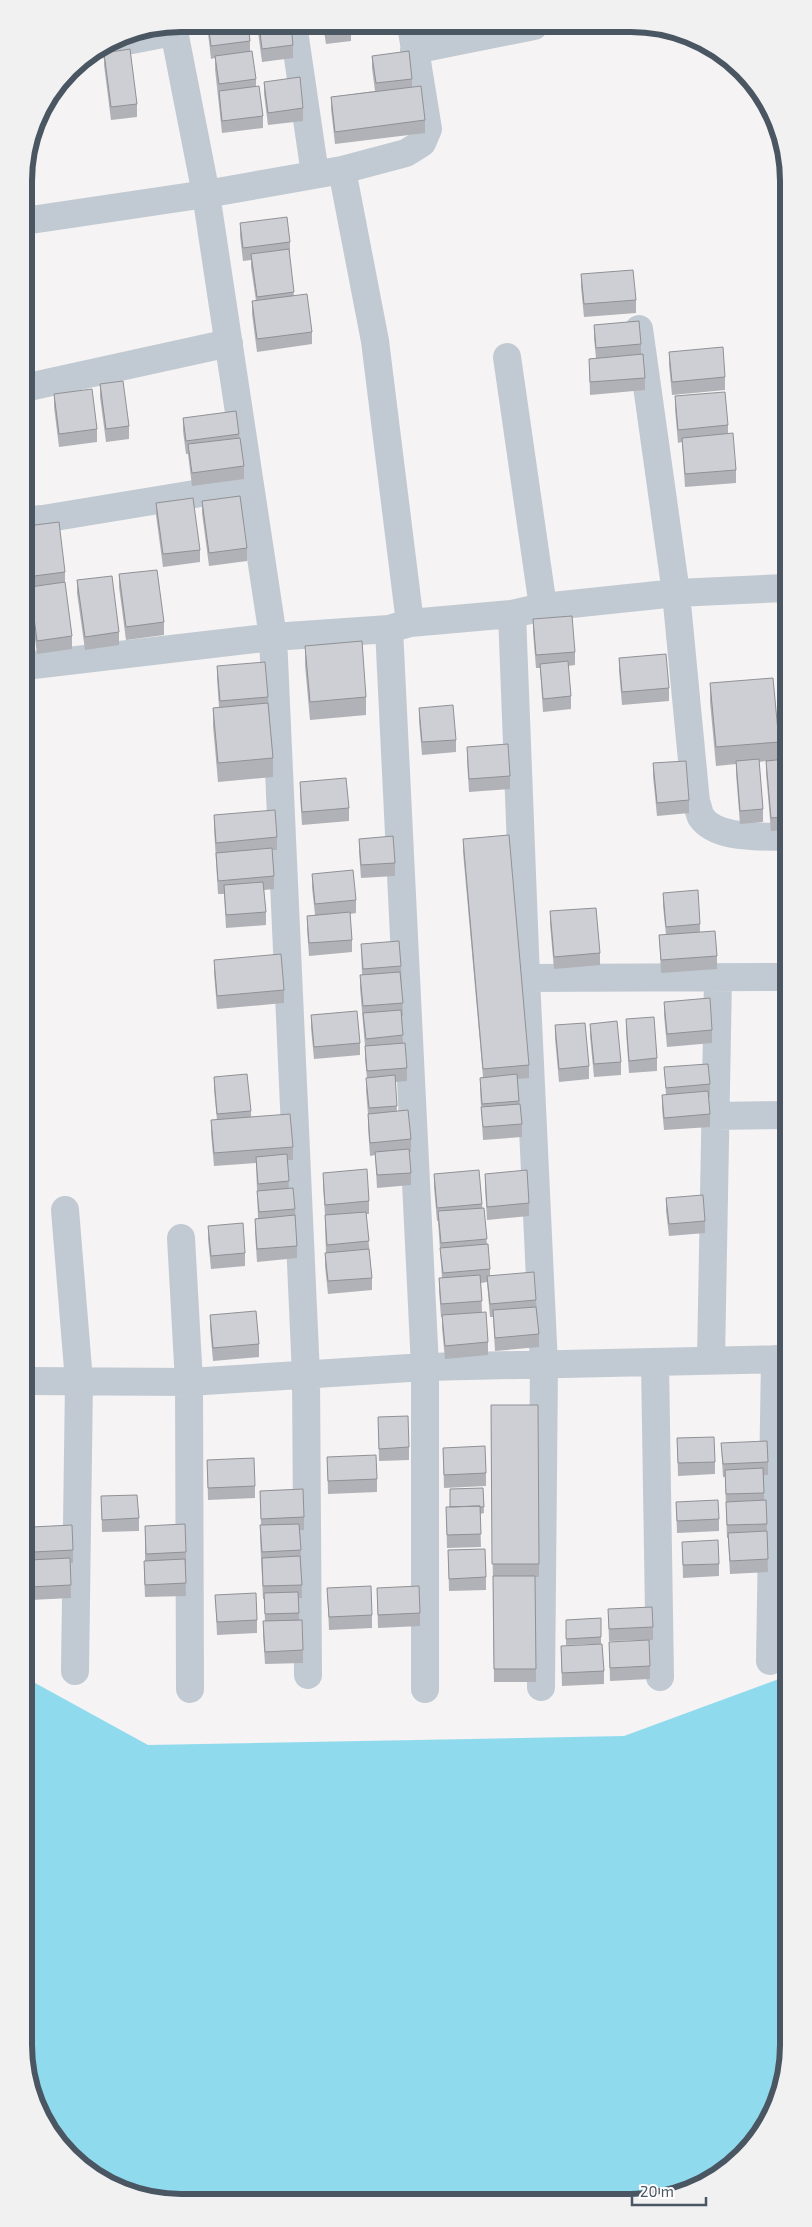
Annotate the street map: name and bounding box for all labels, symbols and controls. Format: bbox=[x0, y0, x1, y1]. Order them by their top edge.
scale bar bbox=[632, 2174, 706, 2206]
text: 20 m bbox=[640, 2182, 674, 2200]

